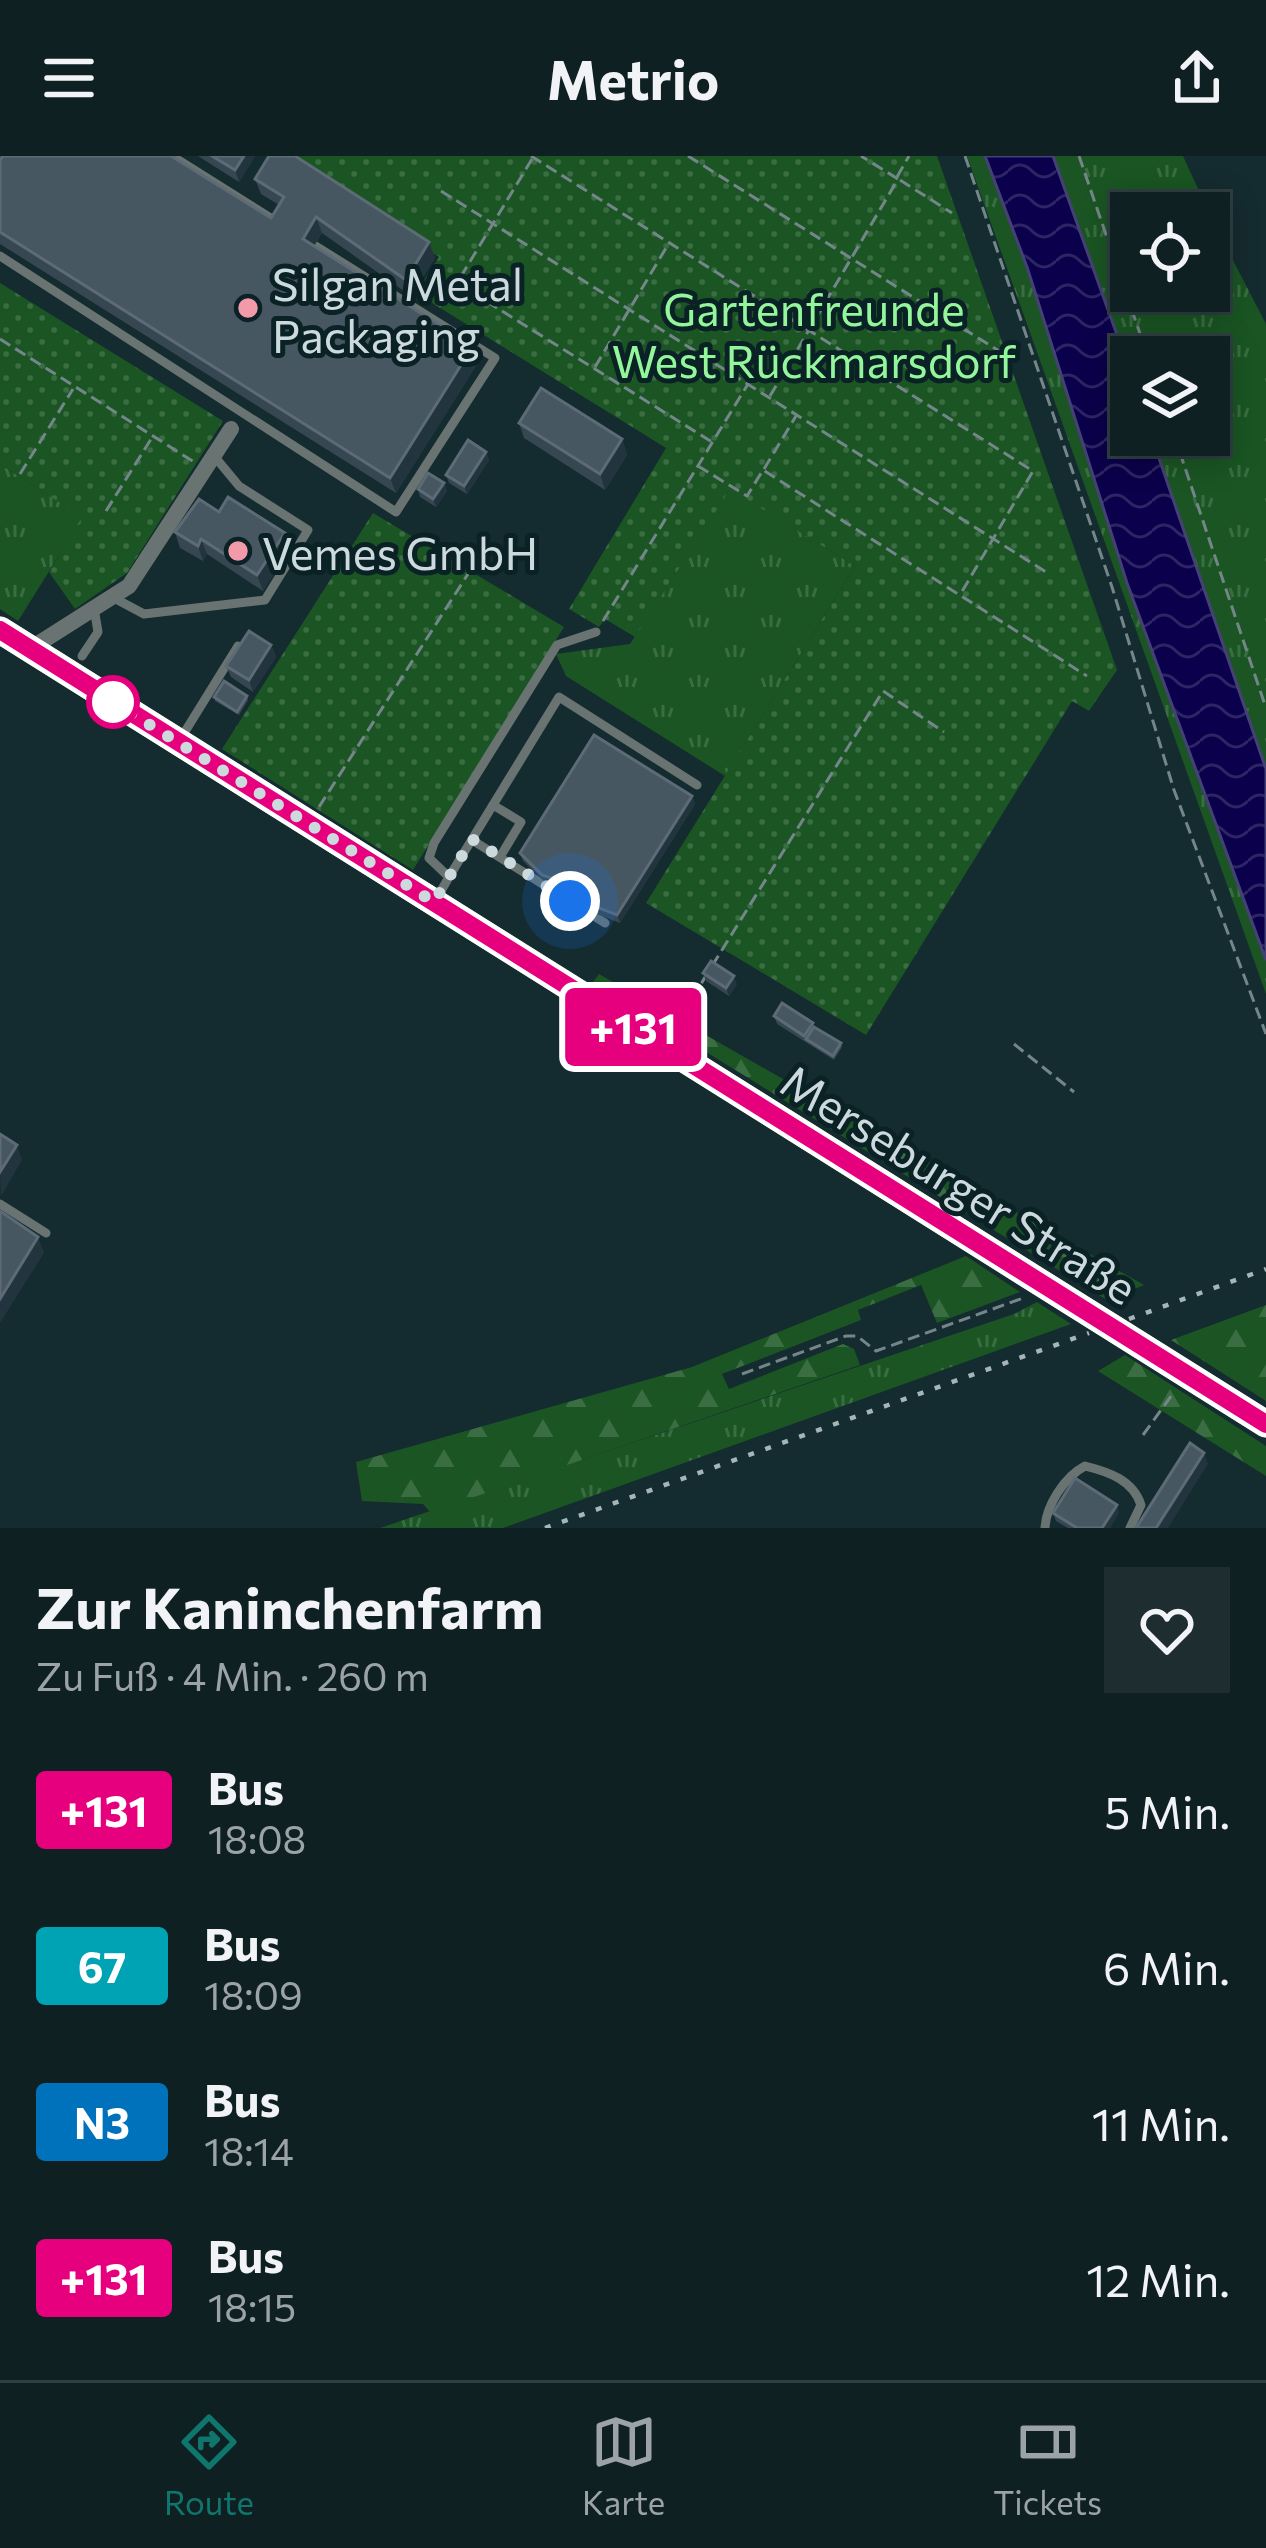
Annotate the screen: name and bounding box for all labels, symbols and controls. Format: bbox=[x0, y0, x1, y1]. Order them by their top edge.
icon: menu bbox=[36, 45, 102, 111]
text: Metrio bbox=[547, 45, 719, 111]
icon: share bbox=[1164, 45, 1230, 111]
map controls bbox=[1110, 192, 1230, 456]
button: locate bbox=[1110, 192, 1230, 312]
place label: Silgan Metal Packaging bbox=[272, 255, 523, 362]
park label: Gartenfreunde West Rückmarsdorf bbox=[612, 280, 1017, 387]
marker: Silgan Metal Packaging bbox=[235, 295, 261, 321]
button: layers bbox=[1110, 336, 1230, 456]
place label: Vemes GmbH bbox=[262, 524, 538, 579]
marker: Vemes GmbH bbox=[225, 538, 251, 564]
unlabelled marker bbox=[88, 677, 138, 727]
your location bbox=[540, 871, 600, 931]
line badge: +131 bbox=[549, 988, 717, 1066]
text: +131 bbox=[589, 1001, 677, 1053]
street label: Merseburger Straße bbox=[772, 1051, 1148, 1315]
button: heart bbox=[1104, 1567, 1230, 1693]
text: Zur Kaninchenfarm bbox=[36, 1571, 543, 1641]
text: Zu Fuß · 4 Min. · 260 m bbox=[36, 1651, 429, 1699]
text: Bus bbox=[208, 1759, 284, 1814]
text: 5 Min. bbox=[1104, 1783, 1230, 1838]
text: +131 bbox=[60, 1784, 148, 1836]
text: 18:08 bbox=[208, 1814, 306, 1862]
text: Bus bbox=[204, 1915, 280, 1970]
text: 6 Min. bbox=[1103, 1939, 1230, 1994]
text: 67 bbox=[78, 1940, 126, 1992]
text: 18:09 bbox=[204, 1970, 303, 2018]
text: Bus bbox=[204, 2071, 280, 2126]
text: 11 Min. bbox=[1092, 2095, 1230, 2150]
text: N3 bbox=[74, 2096, 130, 2148]
text: 18:14 bbox=[204, 2126, 294, 2174]
text: Bus bbox=[208, 2227, 284, 2282]
text: 12 Min. bbox=[1086, 2251, 1230, 2306]
text: +131 bbox=[60, 2252, 148, 2304]
text: 18:15 bbox=[208, 2282, 296, 2330]
tab: Route bbox=[164, 2409, 254, 2522]
tab: Karte bbox=[582, 2409, 665, 2522]
tab: Tickets bbox=[993, 2409, 1102, 2522]

